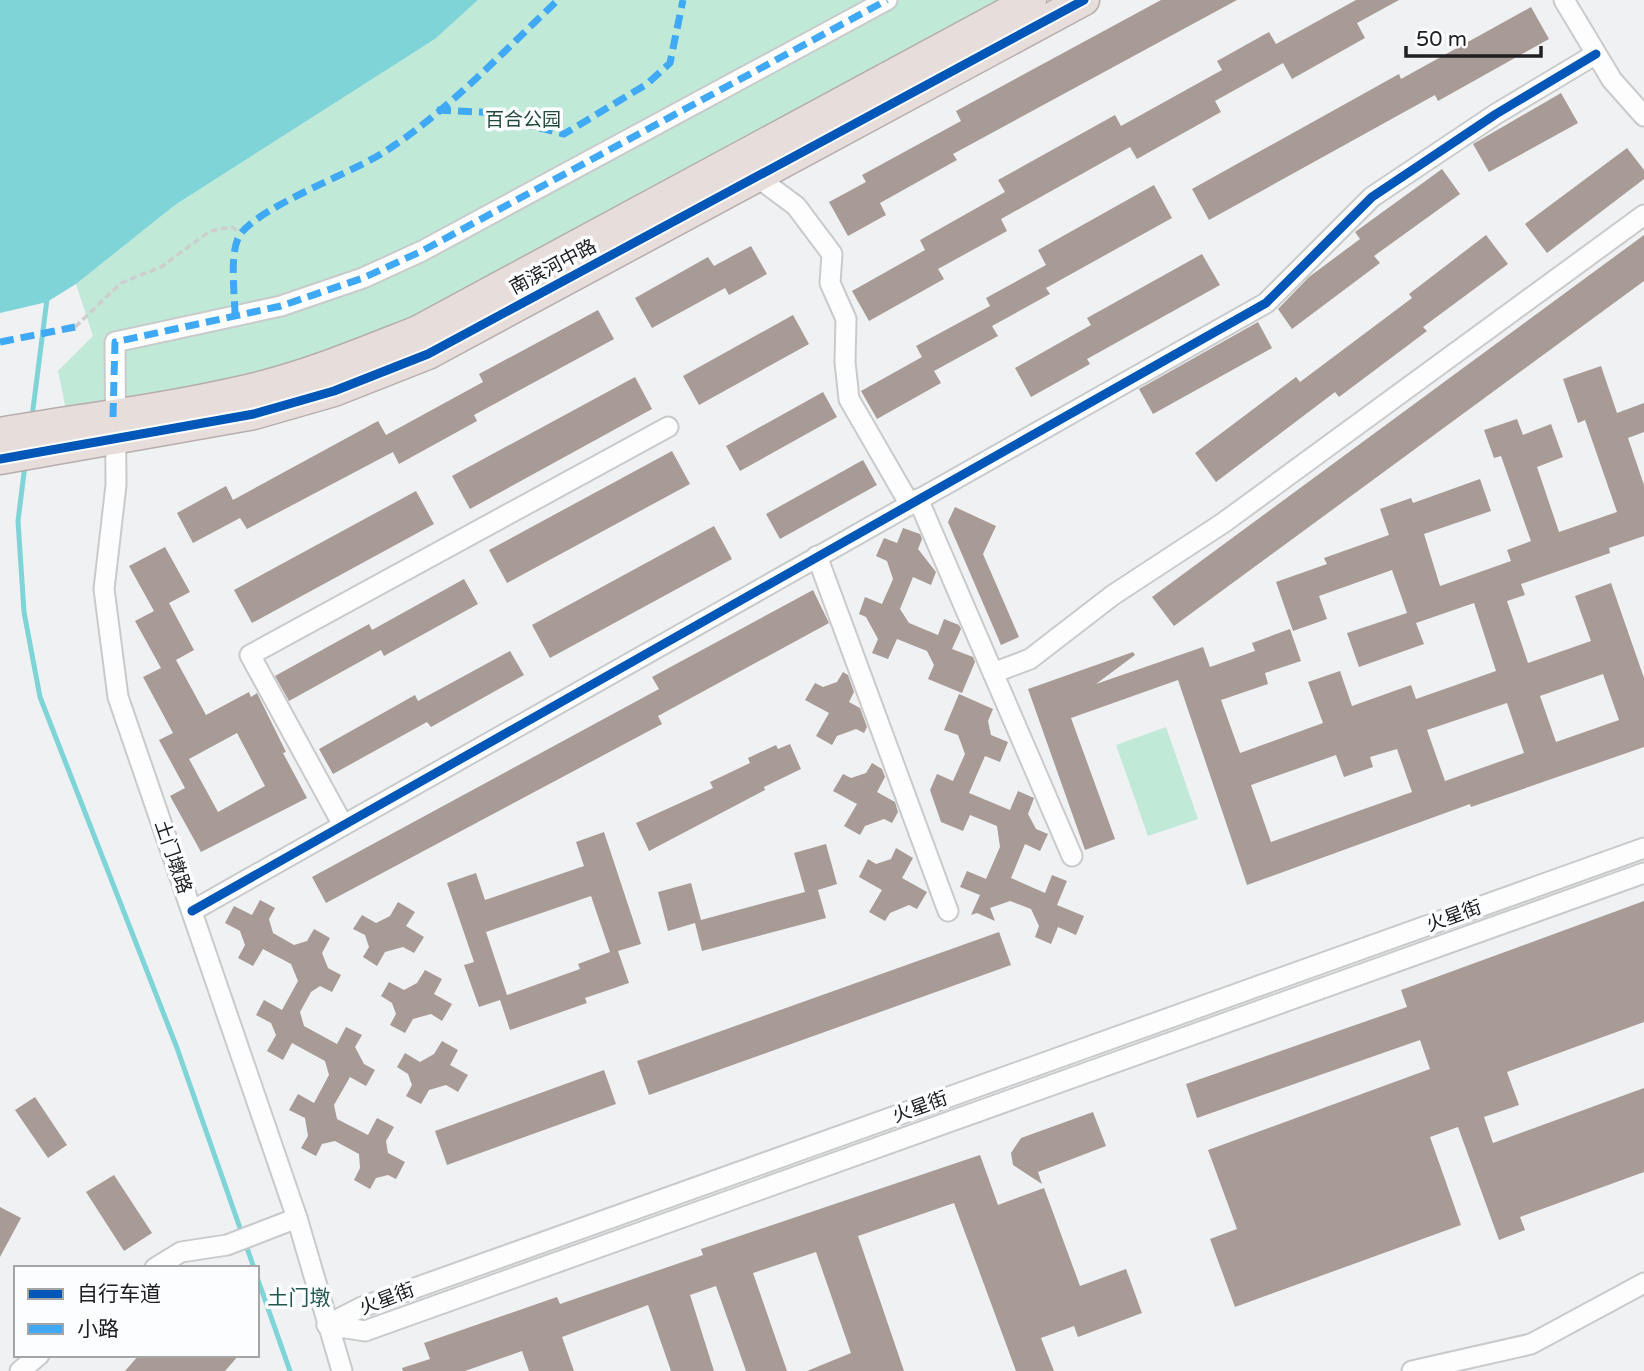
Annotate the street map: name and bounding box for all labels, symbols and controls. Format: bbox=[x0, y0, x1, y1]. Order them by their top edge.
scale bar bbox=[1406, 14, 1541, 58]
text: 50 m bbox=[1416, 27, 1467, 52]
park label: 百合公园 bbox=[485, 109, 561, 131]
street label: 南滨河中路 bbox=[506, 235, 600, 299]
street label: 土门墩路 bbox=[150, 817, 196, 897]
street label: 火星街 bbox=[1423, 896, 1485, 936]
street label: 火星街 bbox=[889, 1087, 951, 1127]
legend bbox=[14, 1266, 259, 1357]
street label: 火星街 bbox=[356, 1279, 418, 1319]
text: 自行车道 bbox=[77, 1282, 161, 1307]
district label: 土门墩 bbox=[268, 1286, 331, 1311]
text: 小路 bbox=[77, 1317, 119, 1342]

